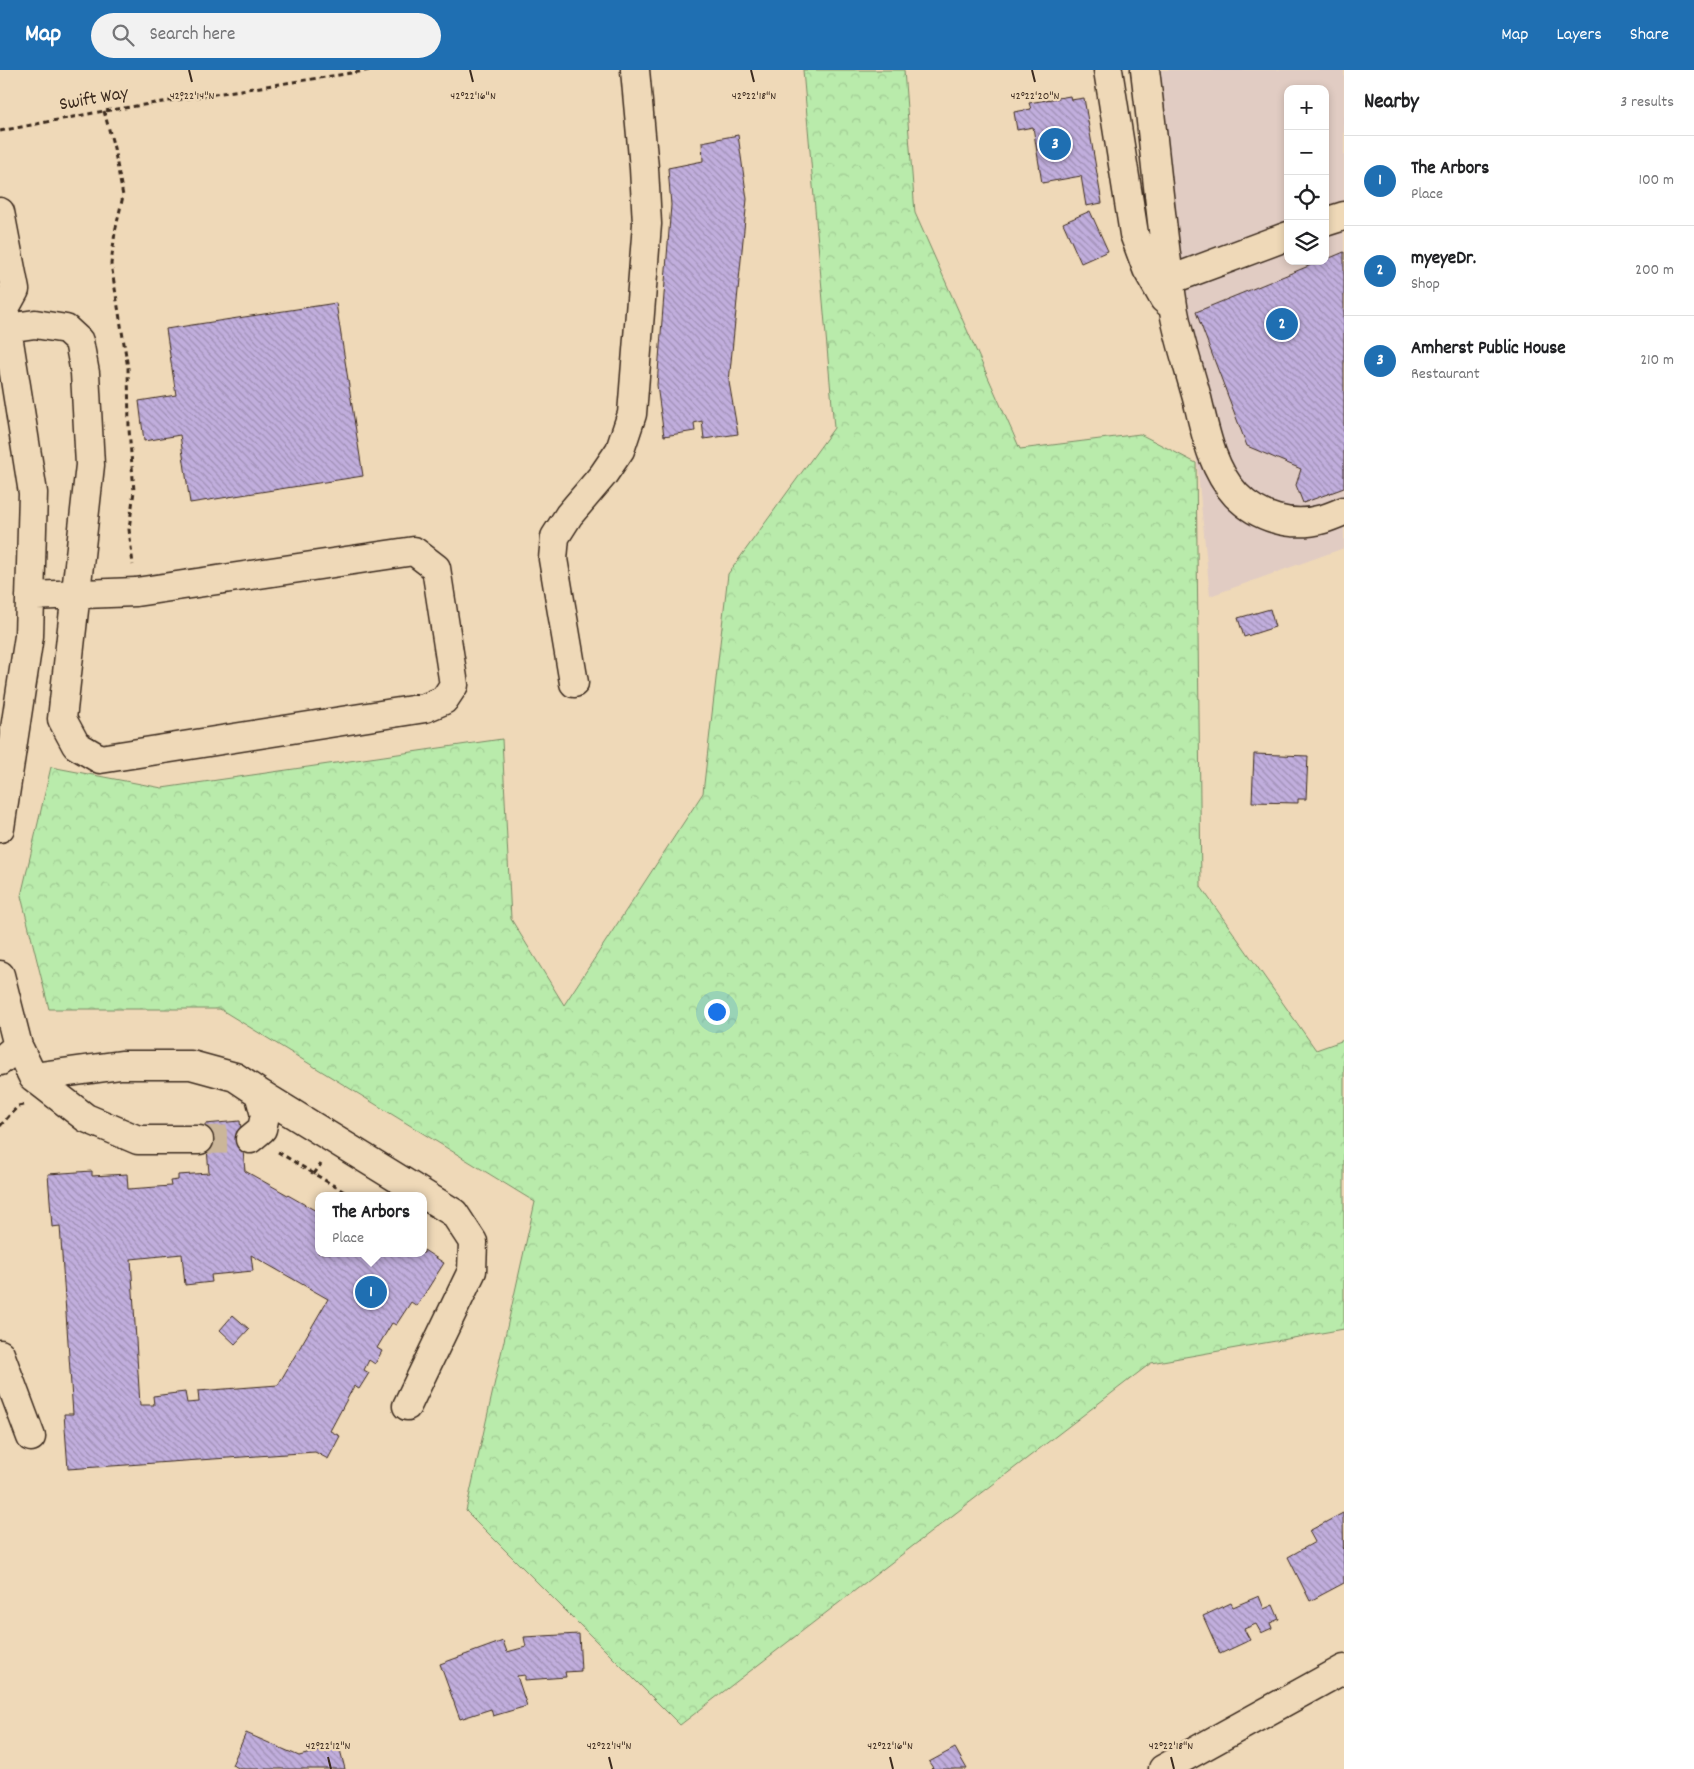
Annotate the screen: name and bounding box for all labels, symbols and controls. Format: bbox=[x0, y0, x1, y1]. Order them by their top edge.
search box bbox=[91, 13, 441, 58]
text: Map bbox=[25, 18, 61, 52]
icon: search bbox=[109, 21, 137, 49]
text: Search here bbox=[149, 22, 235, 49]
text: Map bbox=[1501, 23, 1528, 48]
text: Layers bbox=[1556, 23, 1602, 48]
text: Share bbox=[1630, 23, 1669, 48]
street label: Swift Way bbox=[57, 81, 131, 119]
map controls bbox=[1284, 85, 1329, 265]
button: + bbox=[1284, 85, 1329, 130]
text: 42°22'14"N bbox=[170, 88, 214, 105]
text: 42°22'16"N bbox=[450, 88, 496, 105]
text: 42°22'18"N bbox=[732, 88, 776, 105]
text: 42°22'20"N bbox=[1011, 88, 1060, 105]
text: Nearby bbox=[1364, 88, 1419, 118]
text: 3 results bbox=[1620, 91, 1674, 114]
pin: 3 bbox=[1039, 125, 1071, 163]
button: − bbox=[1284, 130, 1329, 175]
text: The Arbors bbox=[1411, 156, 1489, 183]
text: 1 bbox=[1378, 169, 1382, 192]
text: 100 m bbox=[1638, 169, 1674, 192]
button: locate bbox=[1284, 175, 1329, 220]
text: Place bbox=[1411, 183, 1443, 206]
button: layers bbox=[1284, 220, 1329, 265]
text: myeyeDr. bbox=[1411, 246, 1476, 273]
text: 2 bbox=[1377, 259, 1384, 282]
text: 200 m bbox=[1635, 259, 1674, 282]
text: Shop bbox=[1411, 273, 1440, 296]
pin: 2 bbox=[1266, 305, 1298, 343]
text: Amherst Public House bbox=[1411, 336, 1566, 363]
text: 3 bbox=[1376, 349, 1384, 372]
text: 210 m bbox=[1640, 349, 1674, 372]
text: Restaurant bbox=[1411, 363, 1480, 386]
your location bbox=[704, 999, 730, 1025]
popup bbox=[315, 1192, 427, 1257]
text: The Arbors bbox=[332, 1200, 410, 1227]
text: Place bbox=[332, 1227, 364, 1250]
pin: 1 bbox=[355, 1273, 387, 1311]
text: 42°22'12"N bbox=[305, 1738, 351, 1755]
text: 42°22'14"N bbox=[587, 1738, 631, 1755]
text: 42°22'16"N bbox=[867, 1738, 913, 1755]
text: 42°22'18"N bbox=[1149, 1738, 1193, 1755]

